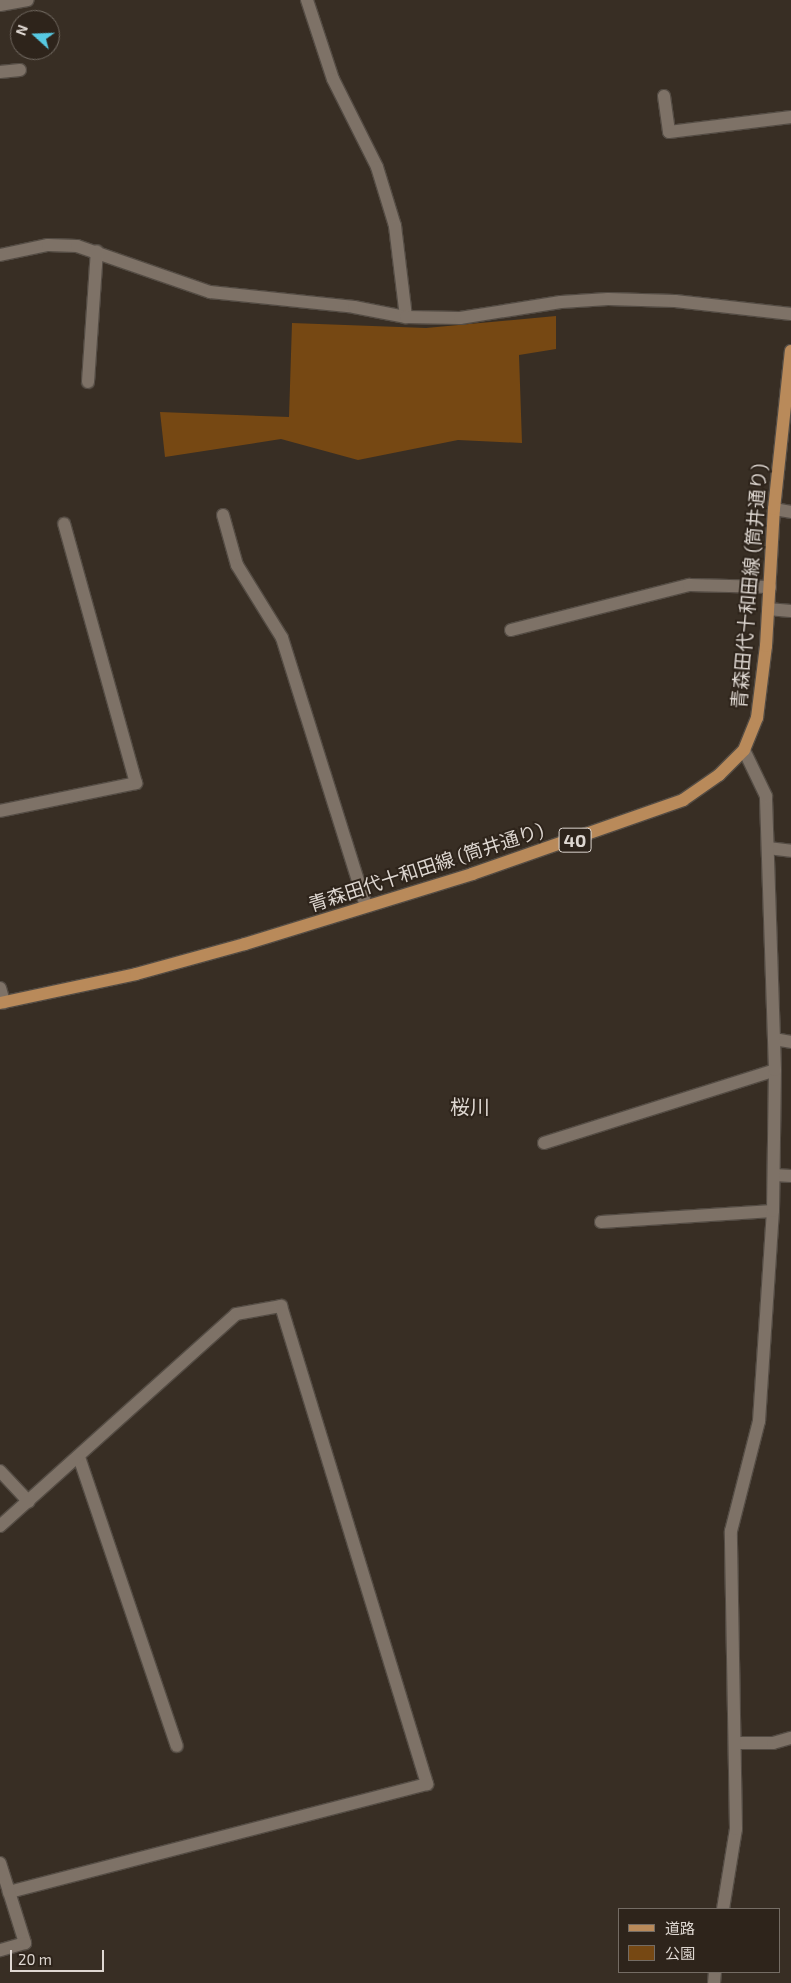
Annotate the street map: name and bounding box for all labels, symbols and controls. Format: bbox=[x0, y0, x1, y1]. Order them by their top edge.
north arrow bbox=[10, 10, 60, 60]
text: N bbox=[12, 22, 31, 38]
street label: 青森田代十和田線 (筒井通り) bbox=[727, 463, 771, 709]
street label: 青森田代十和田線 (筒井通り) bbox=[306, 818, 546, 916]
road number: 40 bbox=[558, 824, 592, 856]
district label: 桜川 bbox=[450, 1094, 490, 1118]
legend bbox=[618, 1908, 781, 1973]
text: 道路 bbox=[665, 1919, 695, 1937]
scale bar bbox=[12, 1940, 106, 1972]
text: 公園 bbox=[665, 1944, 695, 1962]
text: 20 m bbox=[18, 1950, 52, 1968]

